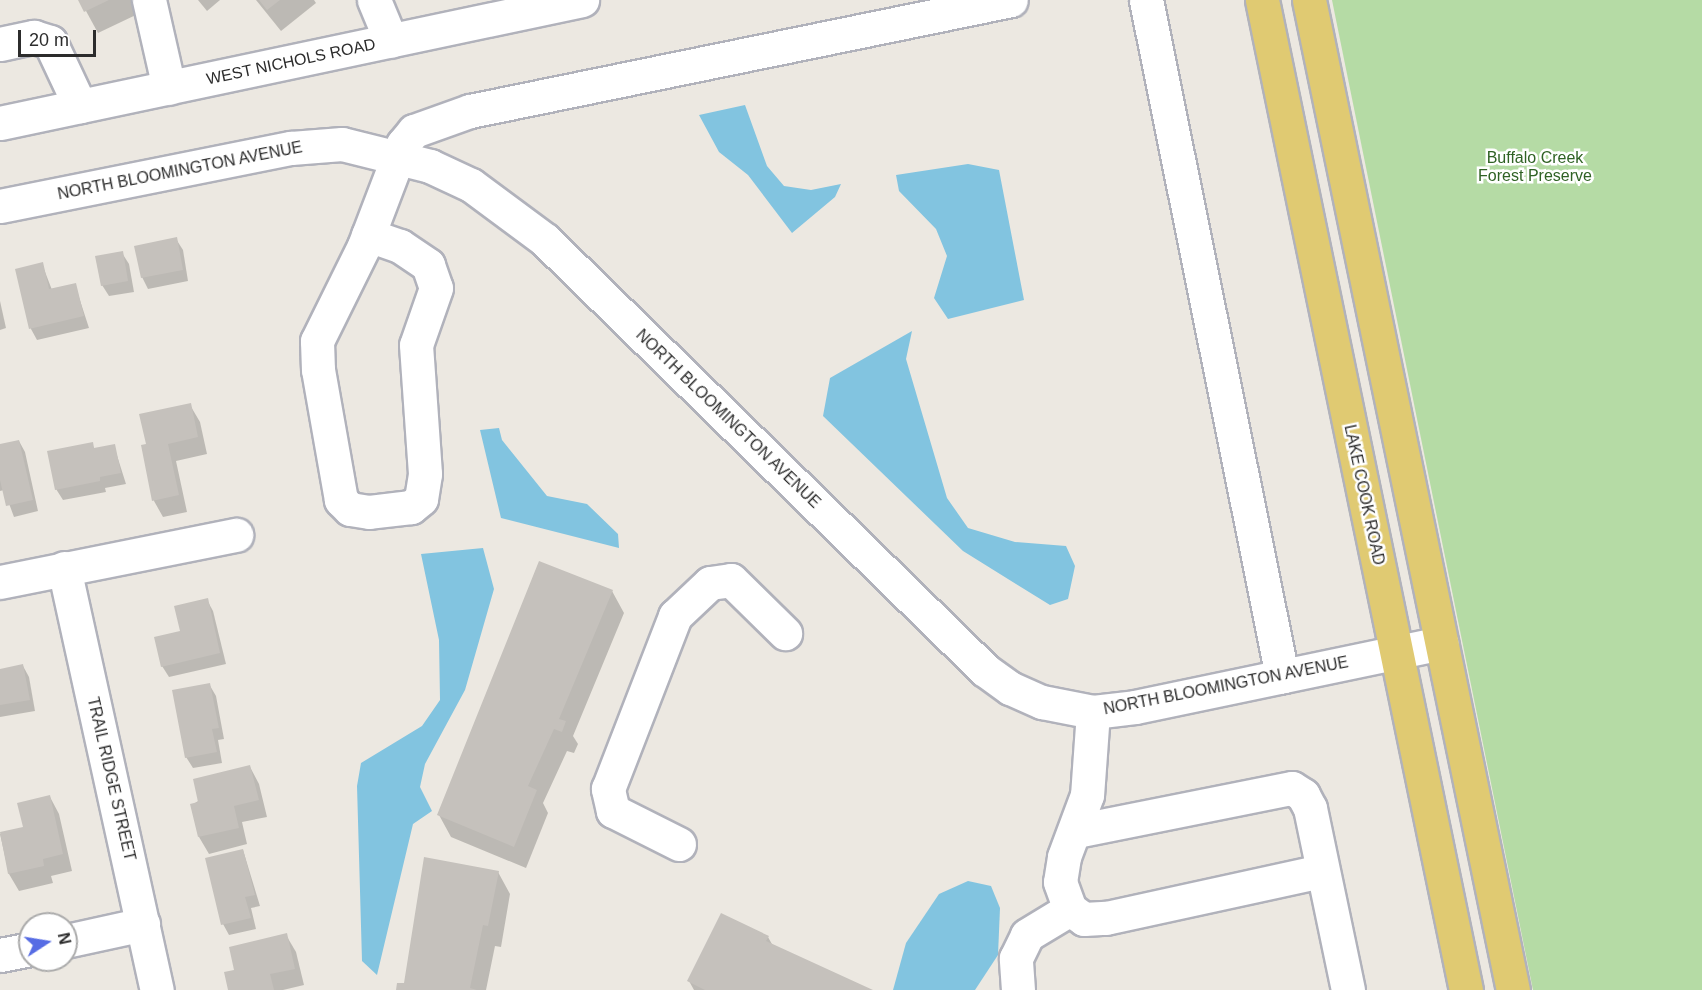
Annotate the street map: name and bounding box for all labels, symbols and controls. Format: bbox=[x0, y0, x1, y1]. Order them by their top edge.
scale bar bbox=[21, 18, 99, 56]
text: 20 m bbox=[29, 30, 69, 50]
street label: WEST NICHOLS ROAD bbox=[205, 35, 377, 89]
street label: NORTH BLOOMINGTON AVENUE bbox=[56, 138, 304, 204]
park label: Buffalo Creek Forest Preserve bbox=[1478, 148, 1592, 186]
street label: NORTH BLOOMINGTON AVENUE bbox=[631, 325, 825, 513]
street label: LAKE COOK ROAD bbox=[1340, 423, 1388, 567]
street label: NORTH BLOOMINGTON AVENUE bbox=[1102, 653, 1350, 719]
street label: TRAIL RIDGE STREET bbox=[83, 695, 139, 863]
north arrow bbox=[18, 912, 78, 972]
text: N bbox=[55, 931, 74, 946]

